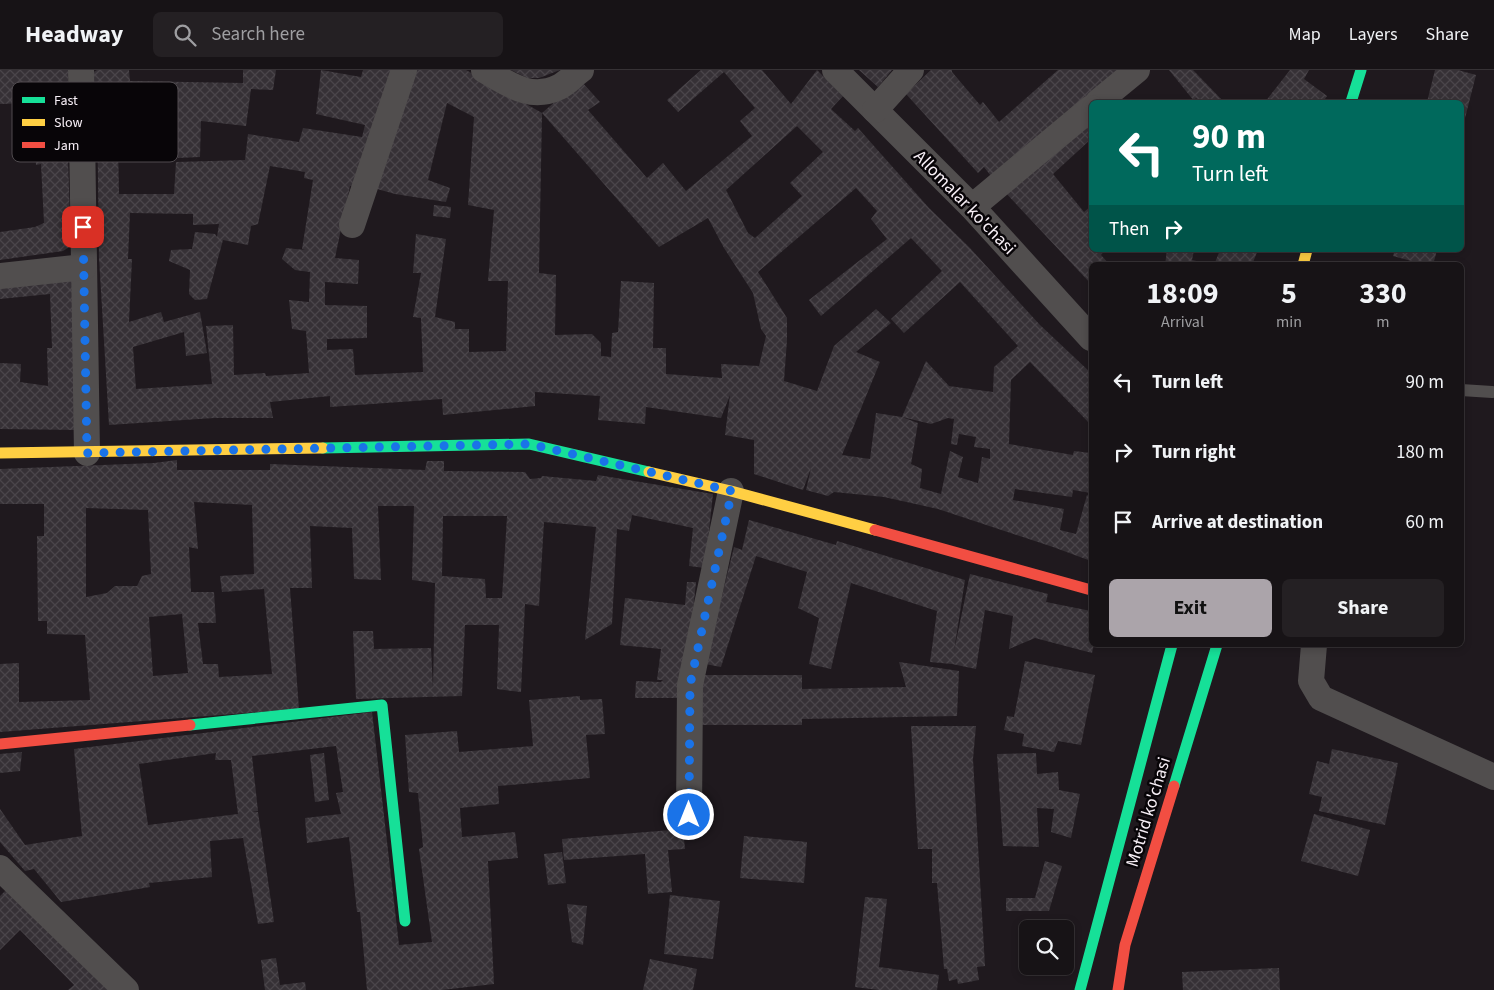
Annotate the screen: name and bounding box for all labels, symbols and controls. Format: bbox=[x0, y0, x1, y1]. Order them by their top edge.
search box bbox=[153, 12, 503, 57]
text: Headway bbox=[25, 17, 123, 52]
icon: search bbox=[171, 21, 199, 49]
text: Search here bbox=[211, 21, 305, 48]
text: Map bbox=[1289, 22, 1321, 47]
text: Layers bbox=[1349, 22, 1398, 47]
text: Share bbox=[1426, 22, 1469, 47]
legend bbox=[12, 82, 178, 162]
text: Fast bbox=[54, 91, 78, 111]
text: 90 m bbox=[1192, 112, 1266, 162]
text: Slow bbox=[54, 113, 83, 133]
icon: left bbox=[1109, 120, 1174, 185]
text: Jam bbox=[54, 136, 79, 156]
street label: Allomalar ko'chasi bbox=[908, 144, 1021, 260]
text: Turn left bbox=[1192, 158, 1268, 190]
pin bbox=[62, 206, 104, 248]
icon: arrive bbox=[69, 213, 97, 241]
icon: right bbox=[1159, 215, 1187, 243]
text: Then bbox=[1109, 216, 1149, 243]
text: 18:09 bbox=[1146, 272, 1219, 315]
text: 5 bbox=[1281, 272, 1297, 315]
text: 330 bbox=[1359, 272, 1407, 315]
text: Arrival bbox=[1161, 311, 1204, 333]
text: min bbox=[1276, 311, 1302, 333]
text: m bbox=[1376, 311, 1390, 333]
icon: left bbox=[1109, 368, 1137, 396]
text: Turn left bbox=[1152, 369, 1223, 396]
text: 90 m bbox=[1406, 369, 1444, 396]
icon: right bbox=[1109, 438, 1137, 466]
text: Turn right bbox=[1152, 439, 1236, 466]
text: 180 m bbox=[1396, 439, 1444, 466]
icon: arrive bbox=[1109, 508, 1137, 536]
text: Arrive at destination bbox=[1152, 509, 1323, 536]
text: 60 m bbox=[1406, 509, 1444, 536]
button: Exit bbox=[1109, 579, 1272, 637]
button: Share bbox=[1282, 579, 1444, 637]
street label: Motrid ko'chasi bbox=[1120, 754, 1177, 870]
position arrow bbox=[662, 788, 714, 840]
map controls bbox=[1019, 920, 1074, 975]
button: search bbox=[1019, 920, 1074, 975]

